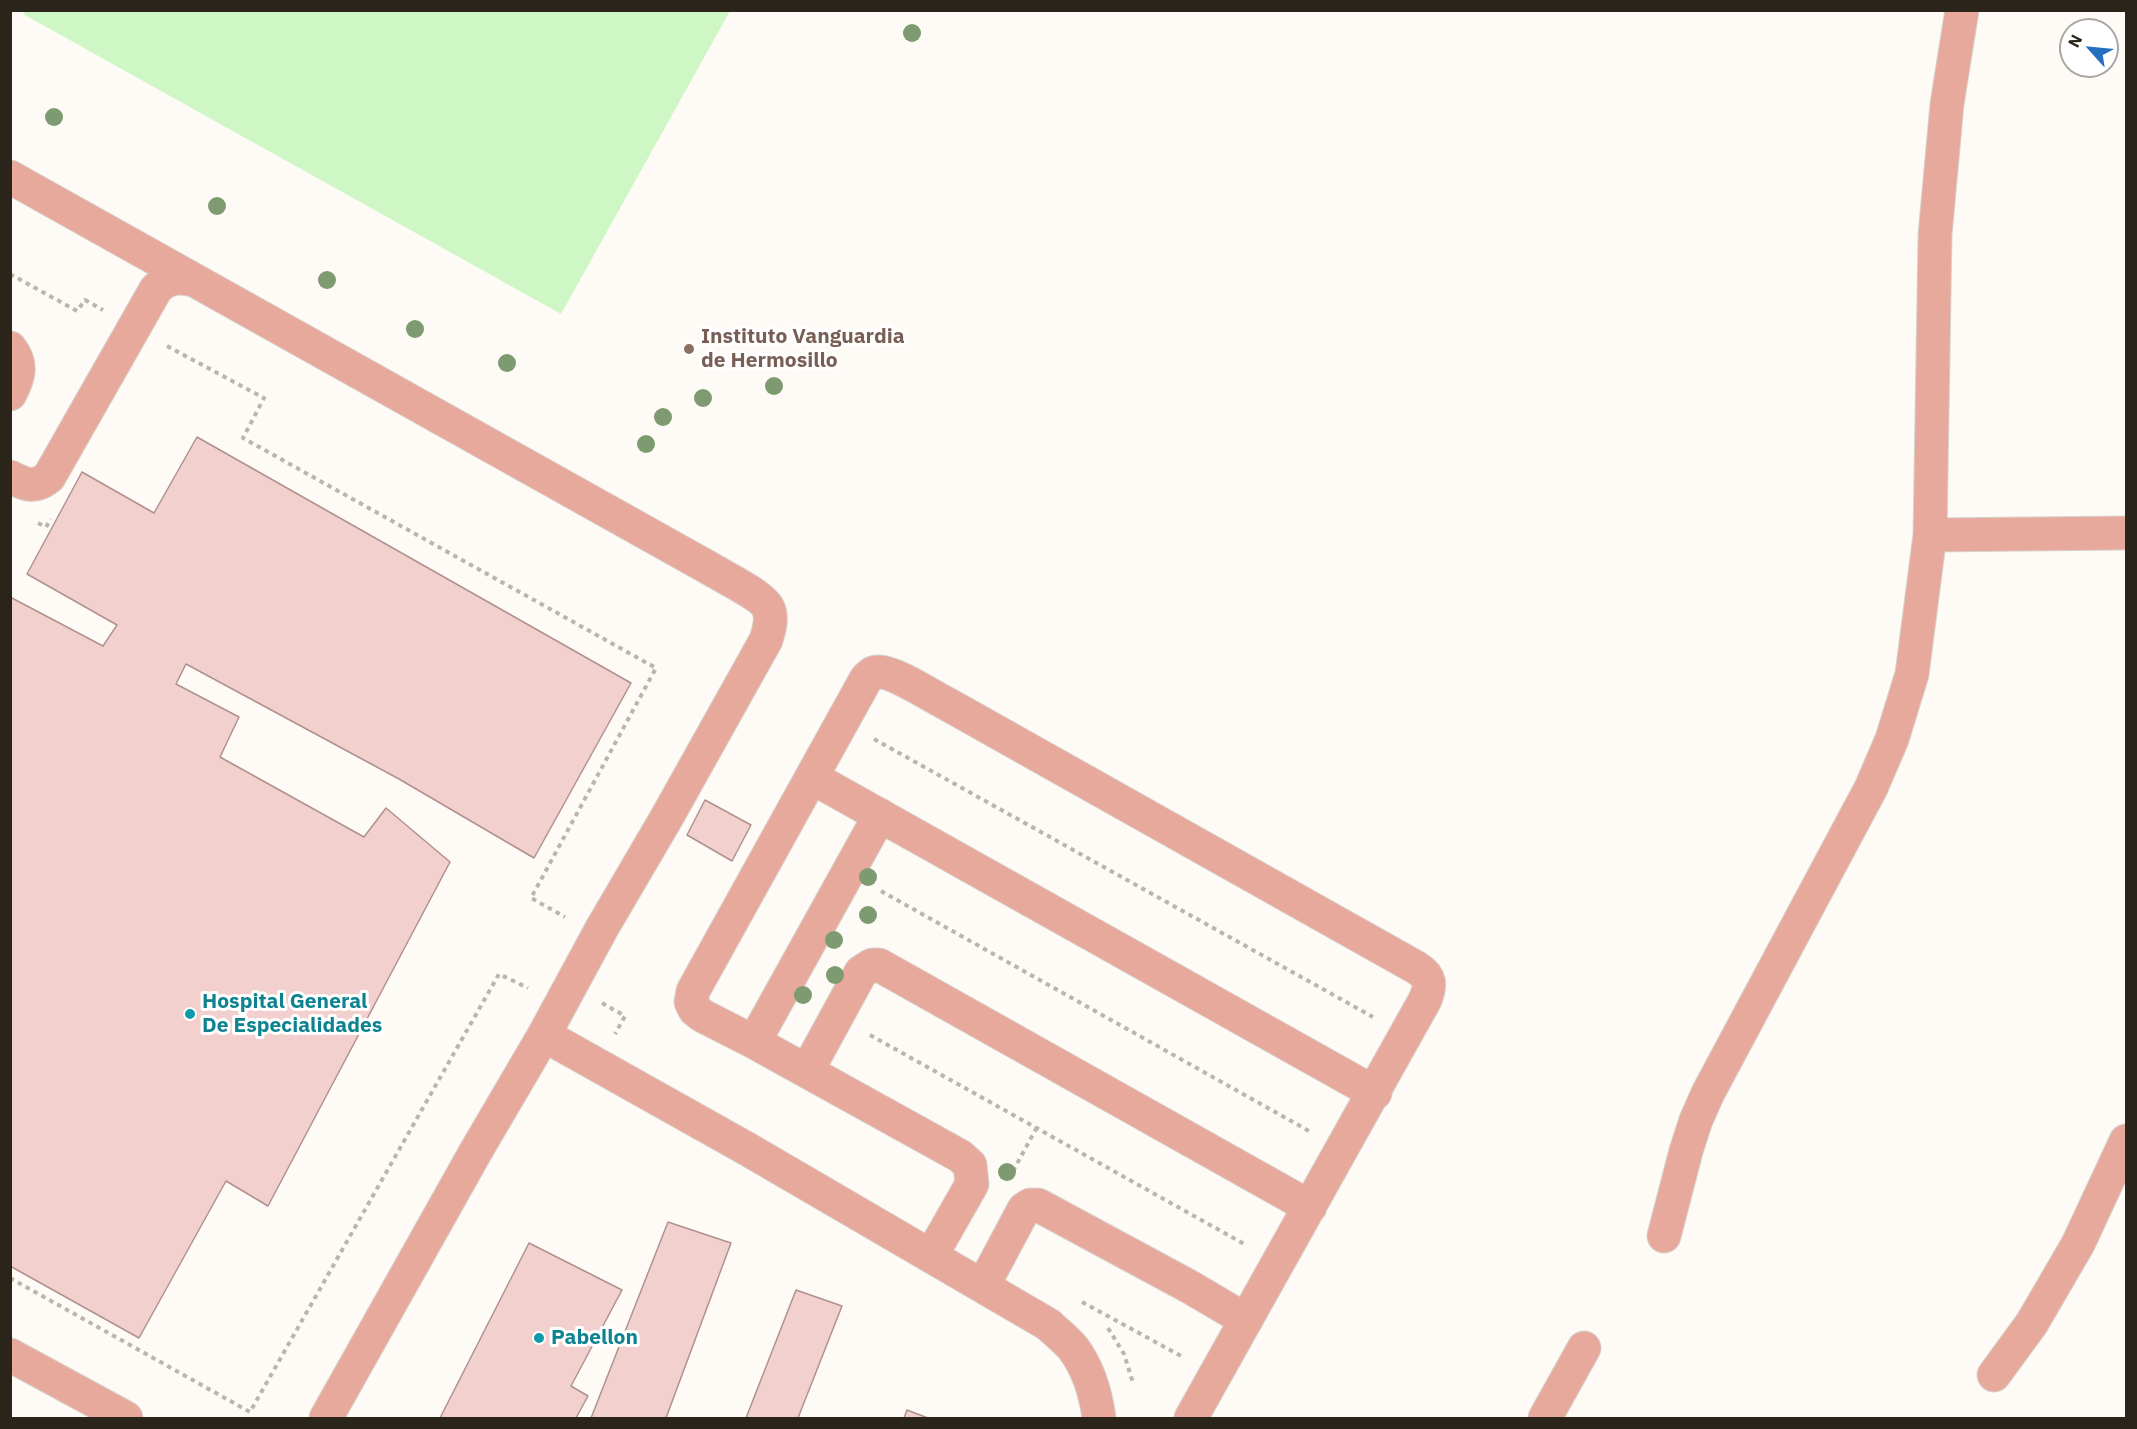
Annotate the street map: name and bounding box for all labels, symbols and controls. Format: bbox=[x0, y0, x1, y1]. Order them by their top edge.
north arrow bbox=[2059, 18, 2119, 78]
text: N bbox=[2063, 31, 2086, 50]
place label: Instituto Vanguardia de Hermosillo bbox=[701, 324, 905, 374]
marker: Instituto Vanguardia de Hermosillo bbox=[682, 342, 696, 356]
place label: Hospital General De Especialidades bbox=[202, 989, 382, 1039]
marker: Hospital General De Especialidades bbox=[183, 1007, 197, 1021]
place label: Pabellon bbox=[551, 1325, 638, 1351]
marker: Pabellon bbox=[532, 1331, 546, 1345]

